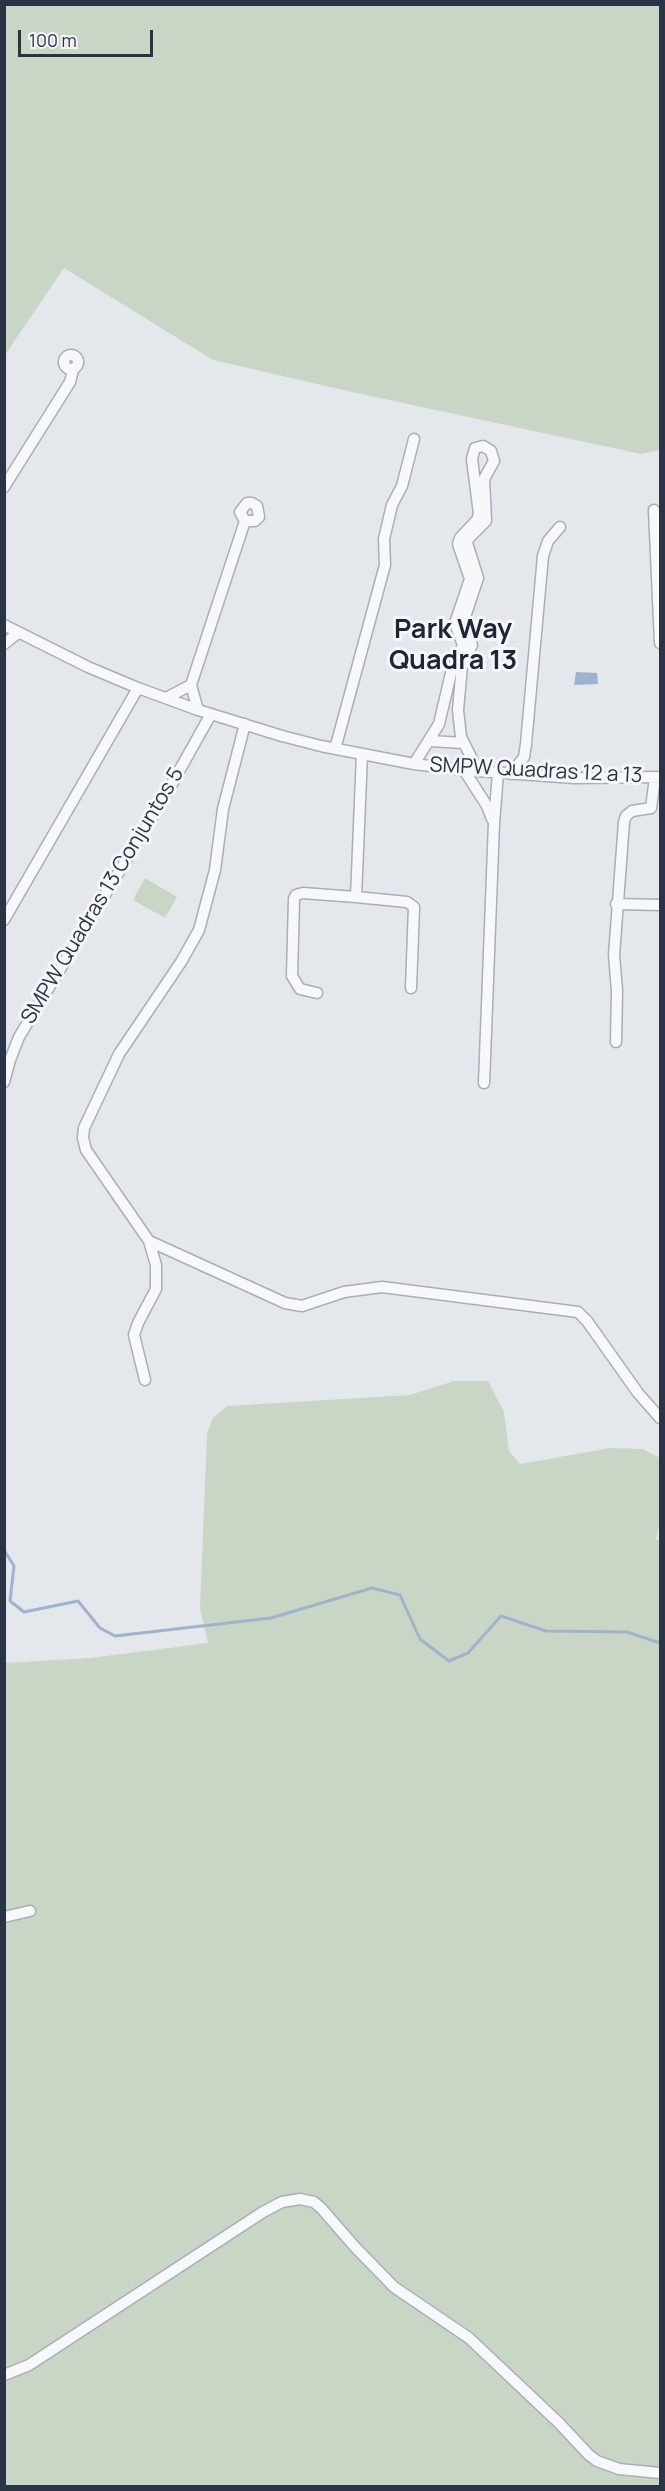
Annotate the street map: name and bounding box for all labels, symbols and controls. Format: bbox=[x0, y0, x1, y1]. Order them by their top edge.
scale bar bbox=[21, 18, 156, 56]
text: 100 m bbox=[29, 28, 77, 52]
district label: Park Way Quadra 13 bbox=[389, 614, 517, 677]
street label: SMPW Quadras 12 a 13 bbox=[429, 753, 643, 789]
street label: SMPW Quadras 13 Conjuntos 5 bbox=[16, 763, 190, 1029]

